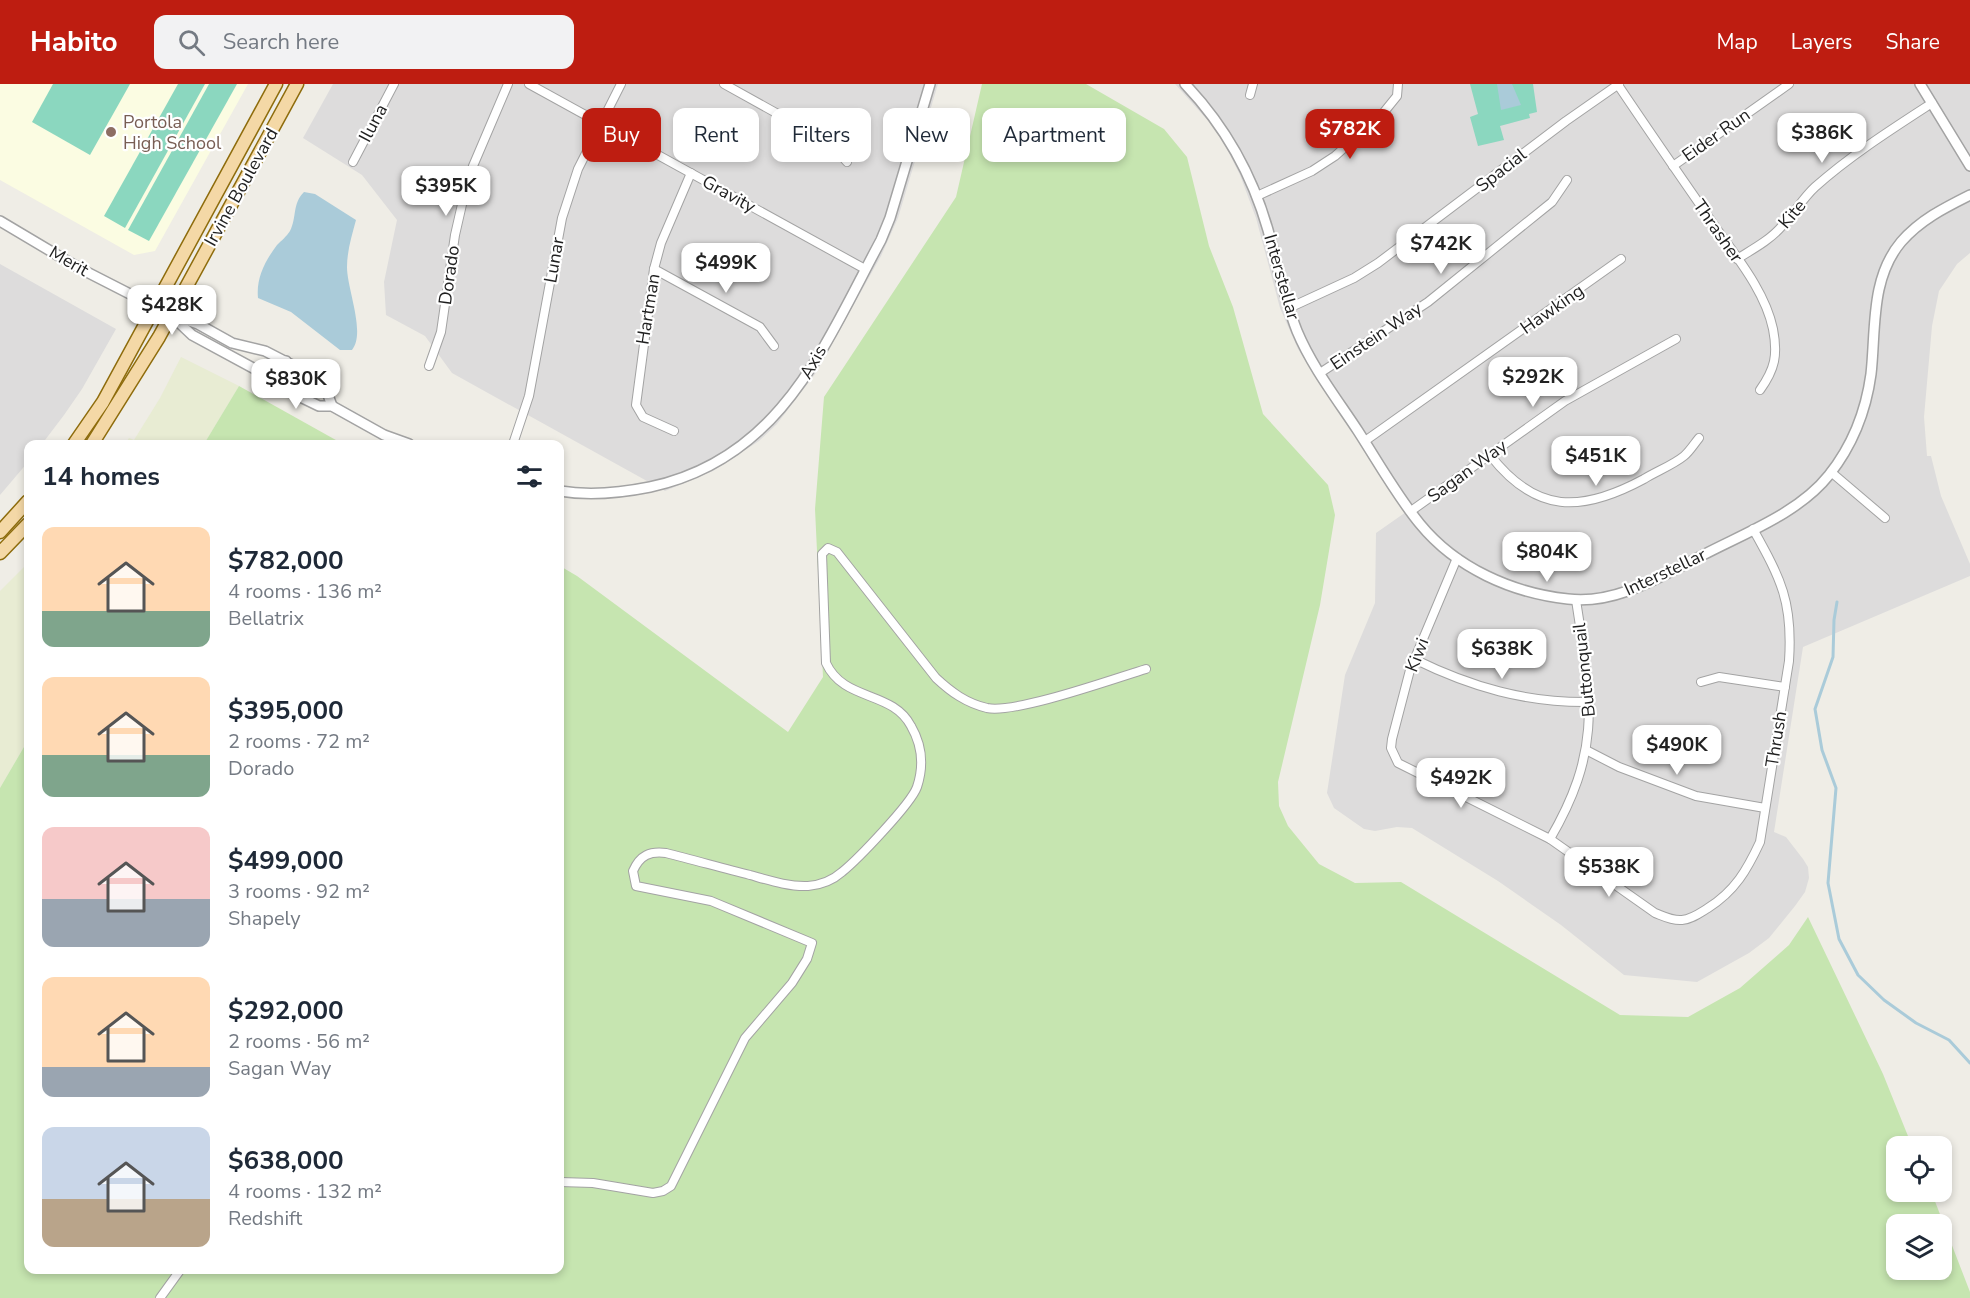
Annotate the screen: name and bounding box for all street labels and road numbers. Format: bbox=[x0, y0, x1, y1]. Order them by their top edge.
street label: Iluna bbox=[353, 100, 393, 146]
street label: Eider Run bbox=[1677, 103, 1755, 167]
street label: Irvine Boulevard bbox=[199, 124, 283, 250]
street label: Spacial bbox=[1471, 142, 1532, 197]
street label: Gravity bbox=[698, 169, 761, 219]
street label: Kite bbox=[1773, 194, 1811, 234]
street label: Thrasher bbox=[1688, 195, 1749, 268]
street label: Interstellar bbox=[1258, 231, 1306, 323]
street label: Lunar bbox=[538, 235, 570, 285]
street label: Merit bbox=[45, 240, 94, 282]
street label: Dorado bbox=[433, 244, 465, 306]
street label: Hartman bbox=[631, 272, 665, 346]
street label: Hawking bbox=[1516, 278, 1588, 340]
street label: Einstein Way bbox=[1325, 296, 1427, 376]
street label: Axis bbox=[794, 341, 832, 383]
street label: Sagan Way bbox=[1422, 434, 1512, 508]
street label: Interstellar bbox=[1620, 542, 1710, 601]
street label: Buttonquail bbox=[1567, 621, 1601, 718]
street label: Kiwi bbox=[1400, 634, 1434, 676]
street label: Thrush bbox=[1760, 709, 1792, 769]

